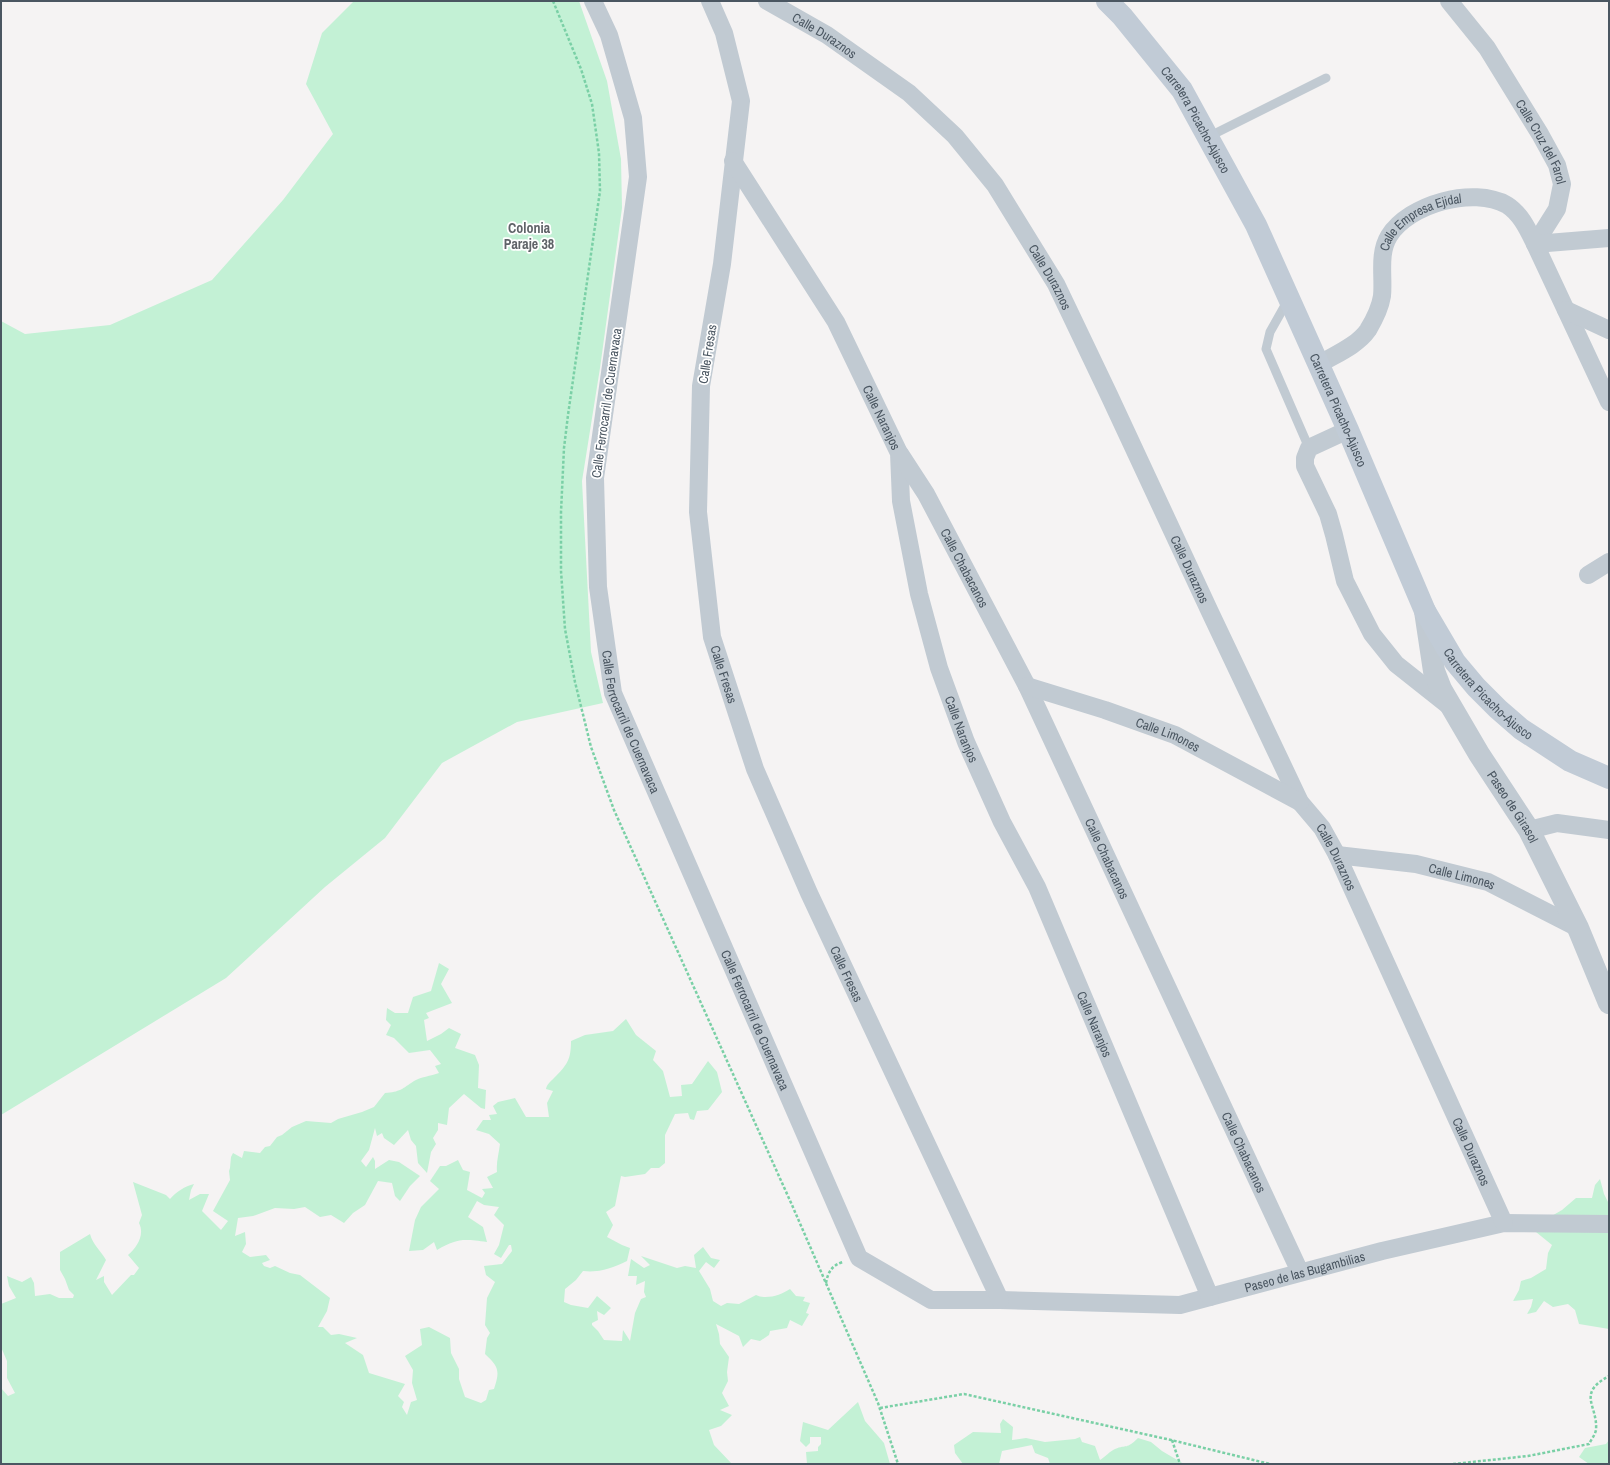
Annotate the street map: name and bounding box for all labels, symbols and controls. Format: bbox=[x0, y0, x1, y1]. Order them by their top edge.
street label: Calle Duraznos bbox=[789, 9, 860, 62]
street label: Carretera Picacho-Ajusco bbox=[1157, 63, 1234, 177]
street label: Calle Cruz del Farol bbox=[1512, 96, 1570, 186]
street label: Calle Empresa Ejidal bbox=[1376, 190, 1462, 253]
district label: Colonia Paraje 38 bbox=[504, 219, 554, 253]
street label: Calle Duraznos bbox=[1025, 241, 1075, 313]
street label: Calle Fresas bbox=[694, 323, 721, 385]
street label: Calle Ferrocarril de Cuernavaca bbox=[588, 327, 625, 479]
street label: Carretera Picacho-Ajusco bbox=[1306, 351, 1371, 469]
street label: Calle Naranjos bbox=[859, 382, 904, 453]
street label: Calle Chabacanos bbox=[937, 525, 992, 611]
street label: Calle Duraznos bbox=[1166, 533, 1213, 606]
street label: Calle Fresas bbox=[706, 643, 741, 706]
street label: Carretera Picacho-Ajusco bbox=[1440, 645, 1536, 744]
street label: Calle Ferrocarril de Cuernavaca bbox=[598, 649, 664, 796]
street label: Calle Naranjos bbox=[941, 694, 982, 765]
street label: Calle Limones bbox=[1133, 714, 1203, 756]
street label: Paseo de Girasol bbox=[1483, 768, 1542, 846]
street label: Calle Chabacanos bbox=[1081, 816, 1133, 902]
street label: Calle Duraznos bbox=[1313, 820, 1360, 893]
street label: Calle Limones bbox=[1427, 859, 1498, 893]
street label: Calle Fresas bbox=[826, 943, 867, 1005]
street label: Calle Ferrocarril de Cuernavaca bbox=[717, 947, 793, 1093]
street label: Calle Naranjos bbox=[1073, 989, 1116, 1060]
street label: Calle Chabacanos bbox=[1218, 1109, 1270, 1196]
street label: Calle Duraznos bbox=[1448, 1115, 1494, 1188]
street label: Paseo de las Bugambilias bbox=[1243, 1248, 1367, 1296]

